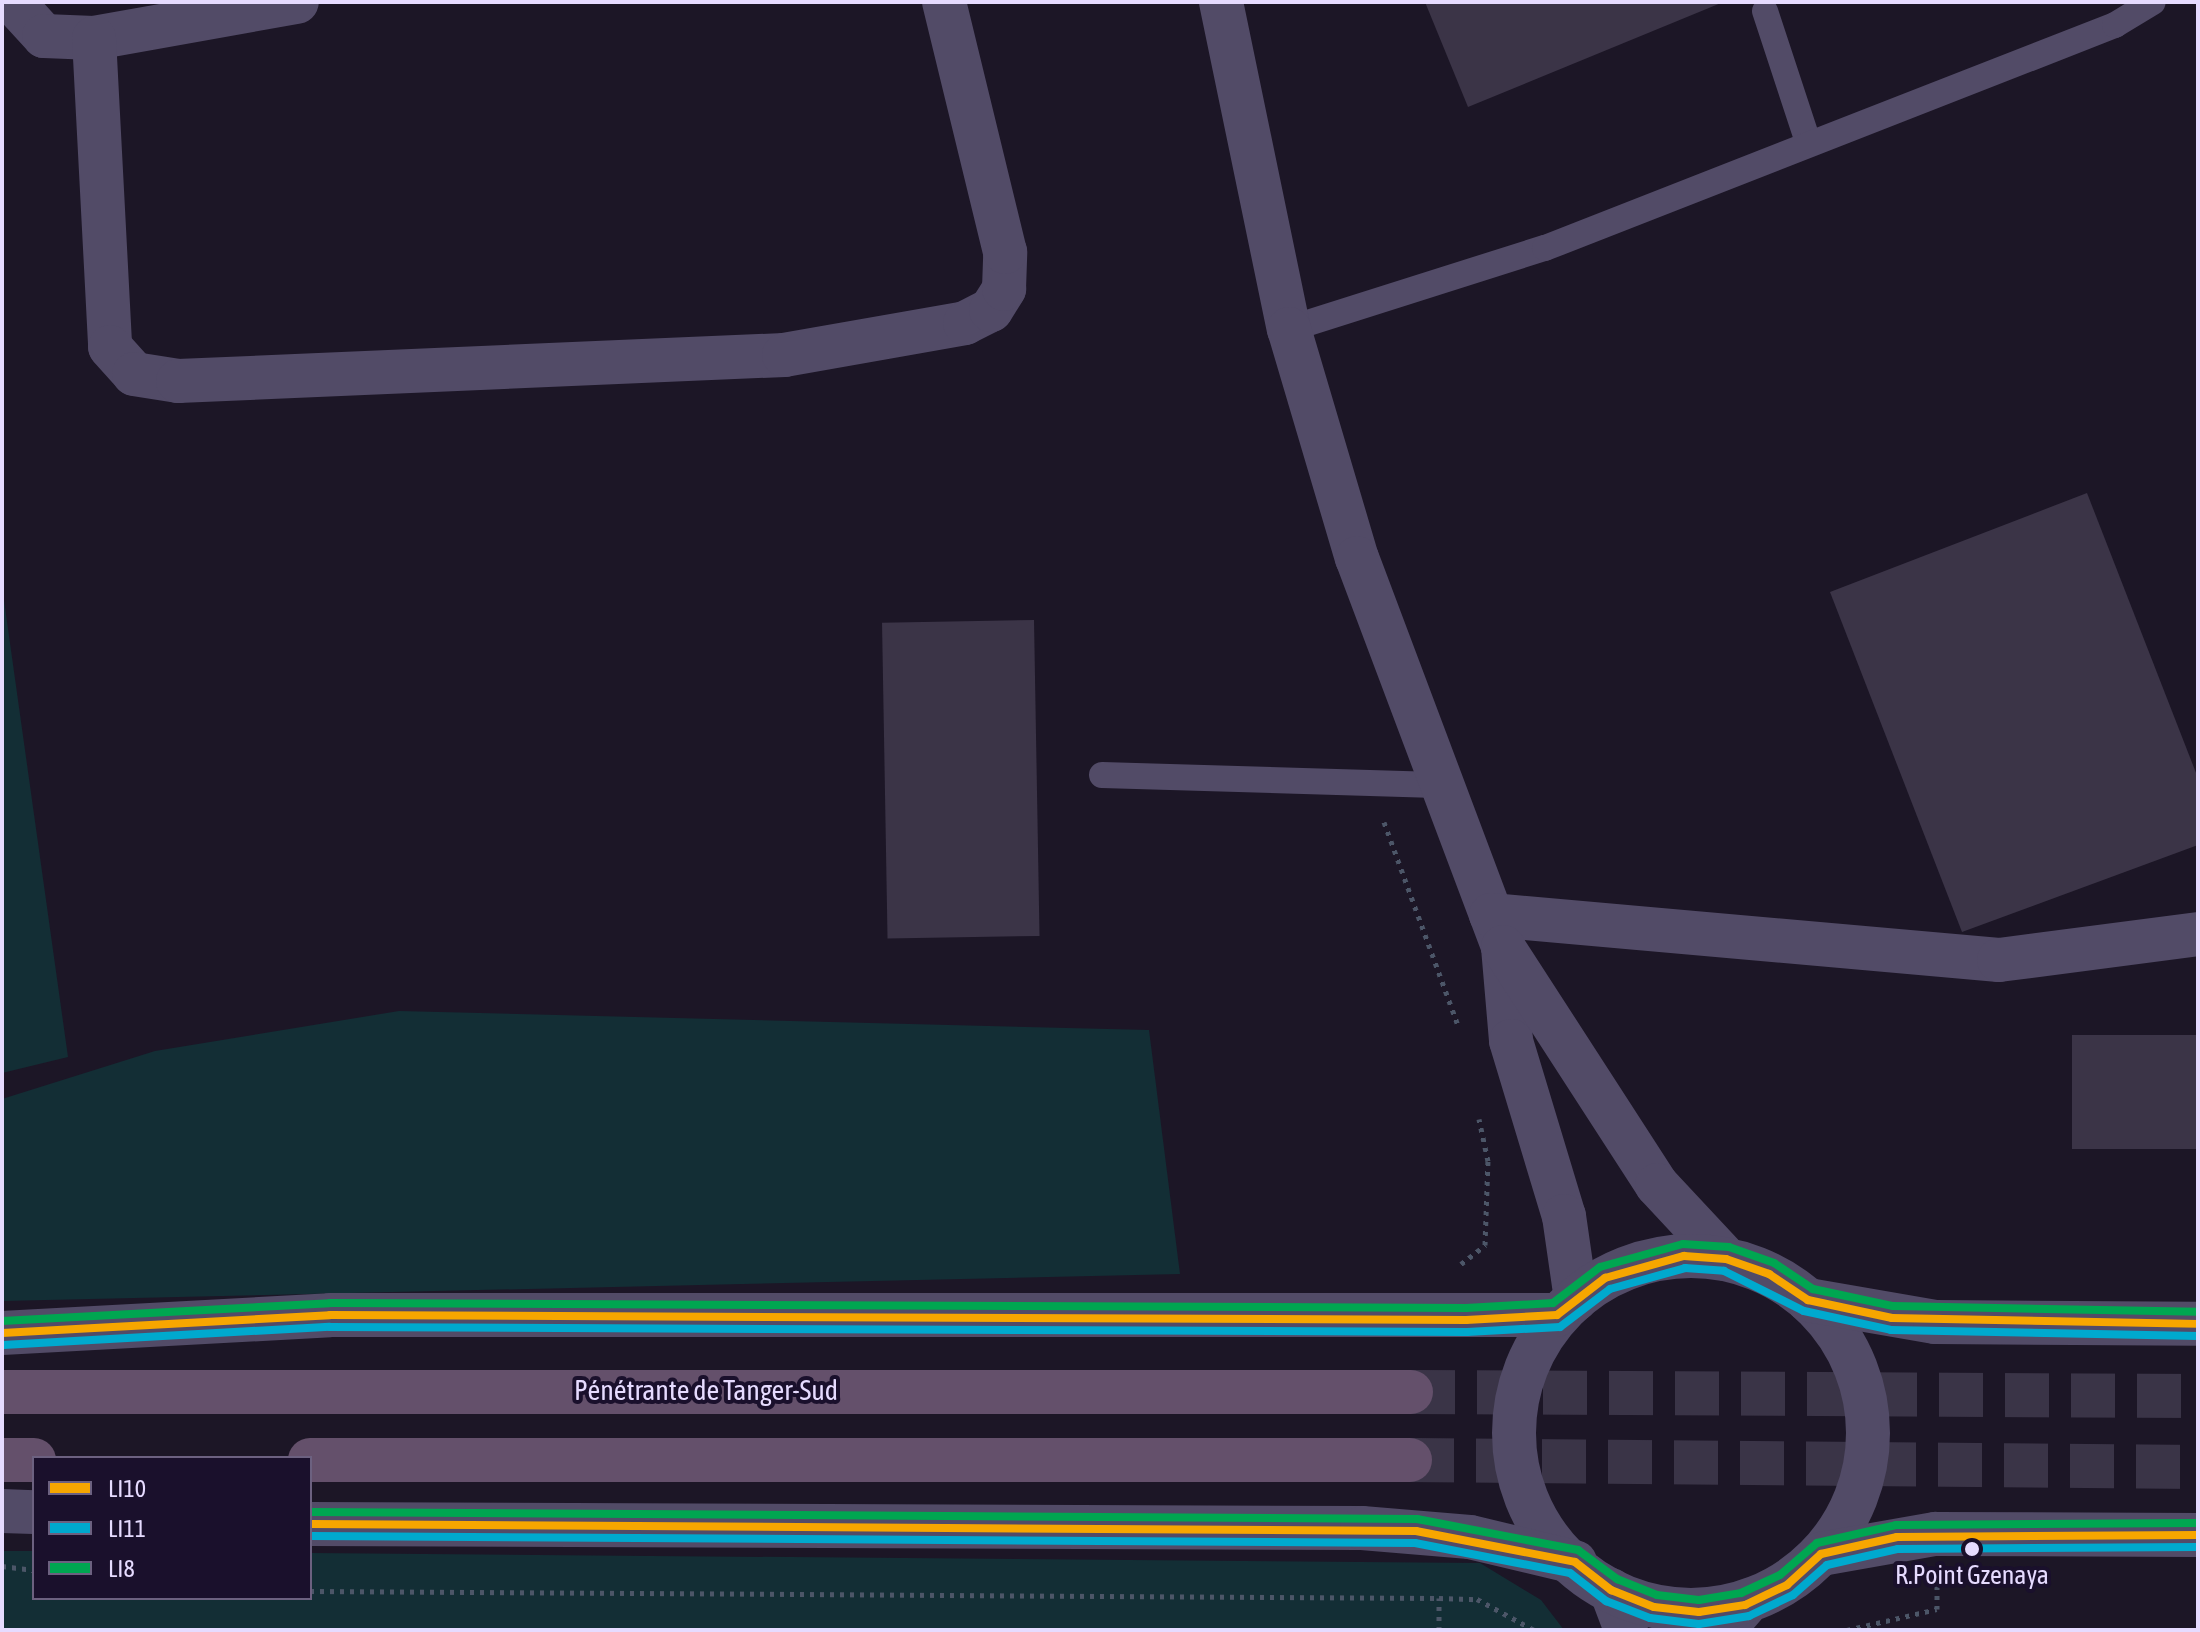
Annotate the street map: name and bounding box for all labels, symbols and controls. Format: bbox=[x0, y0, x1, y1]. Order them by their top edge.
street label: Pénétrante de Tanger-Sud bbox=[574, 1373, 838, 1407]
legend bbox=[32, 1456, 312, 1600]
text: LI10 bbox=[108, 1475, 146, 1502]
text: LI11 bbox=[108, 1515, 146, 1542]
marker: R.Point Gzenaya bbox=[1964, 1541, 1980, 1557]
text: LI8 bbox=[108, 1555, 135, 1582]
place label: R.Point Gzenaya bbox=[1895, 1560, 2049, 1592]

